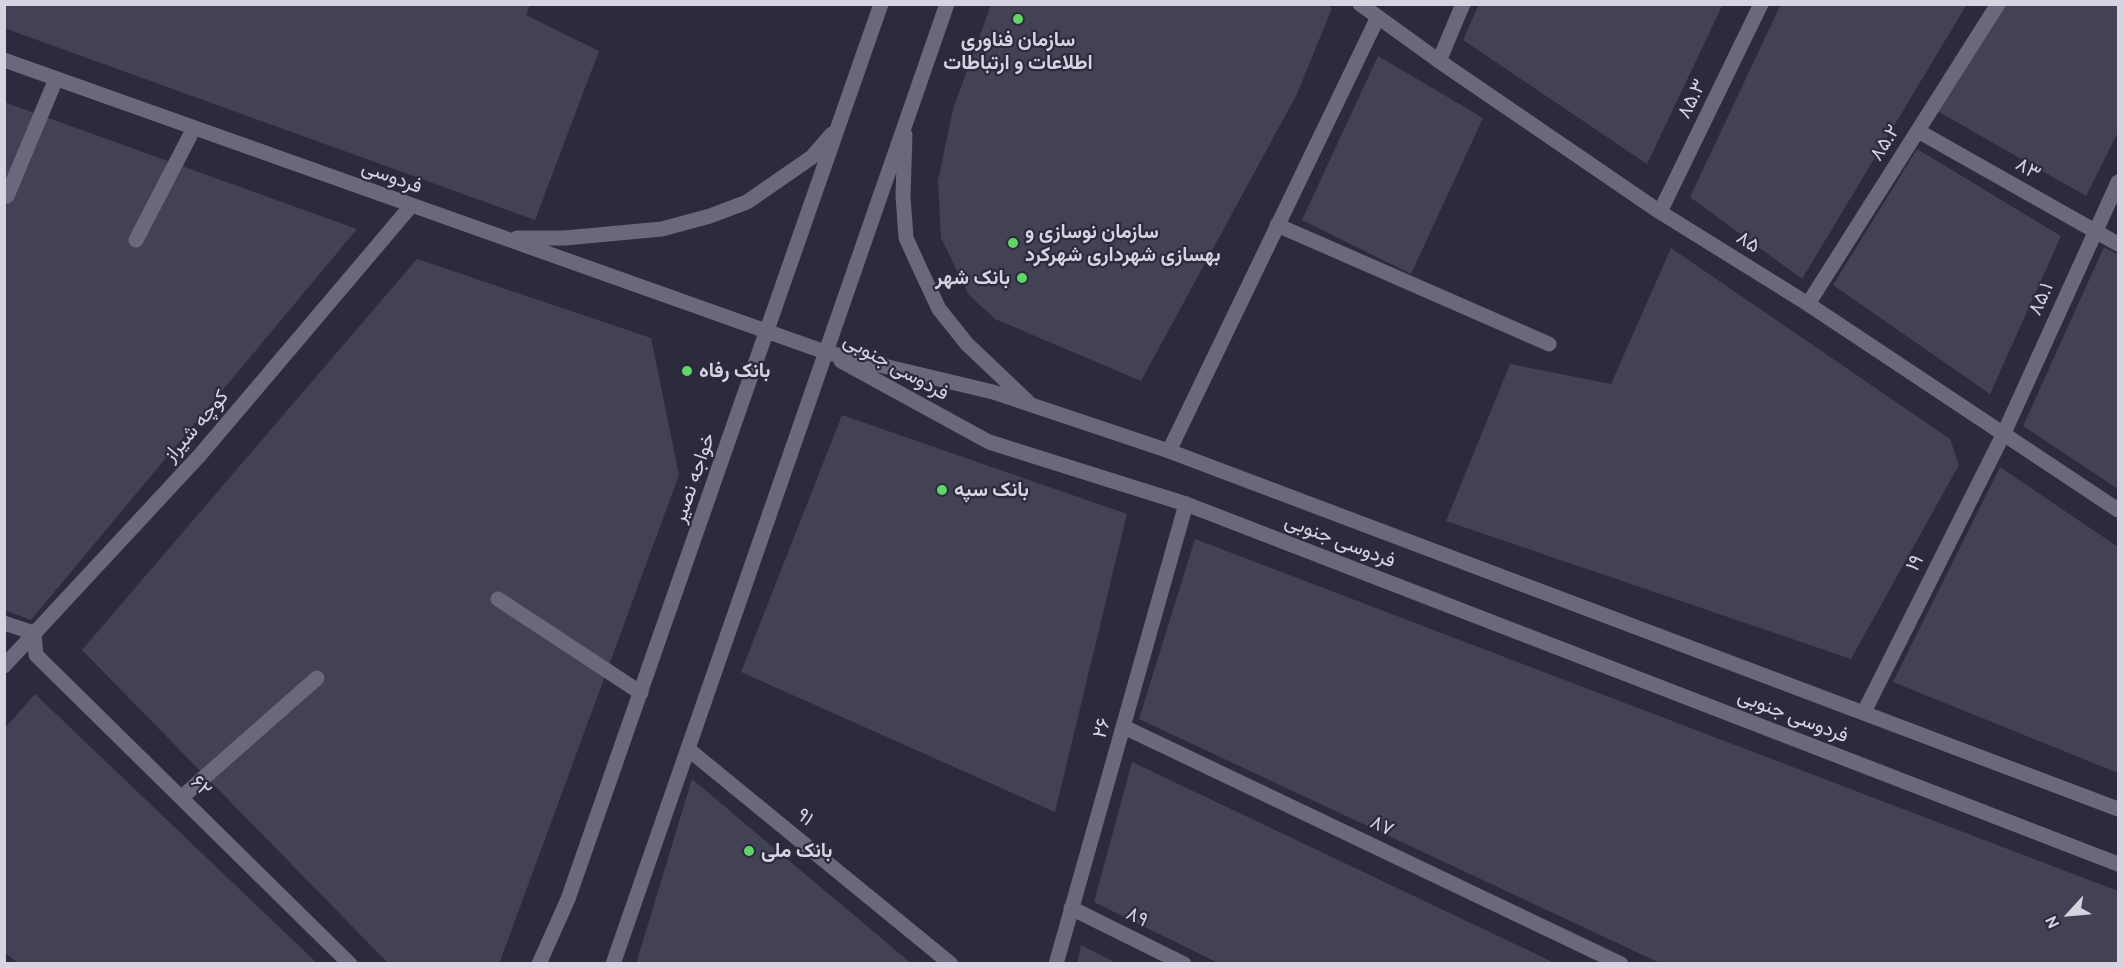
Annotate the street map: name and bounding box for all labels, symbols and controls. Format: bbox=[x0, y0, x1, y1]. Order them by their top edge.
marker: سازمان فناوری اطلاعات و ارتباطات bbox=[1011, 12, 1025, 26]
place label: سازمان فناوری اطلاعات و ارتباطات bbox=[943, 28, 1093, 75]
street label: ۸۵.۳ bbox=[1672, 75, 1712, 123]
street label: ۸۵.۲ bbox=[1865, 120, 1905, 166]
street label: ۸۳ bbox=[2011, 152, 2045, 186]
street label: فردوسی bbox=[359, 155, 425, 199]
place label: سازمان نوسازی و بهسازی شهرداری شهرکرد bbox=[1025, 220, 1221, 267]
street label: ۸۵ bbox=[1732, 226, 1764, 258]
marker: سازمان نوسازی و بهسازی شهرداری شهرکرد bbox=[1006, 236, 1020, 250]
place label: بانک شهر bbox=[935, 266, 1010, 290]
marker: بانک شهر bbox=[1015, 271, 1029, 285]
street label: ۸۵.۱ bbox=[2023, 279, 2059, 319]
street label: فردوسی جنوبی bbox=[839, 328, 953, 406]
place label: بانک رفاه bbox=[699, 359, 770, 383]
marker: بانک رفاه bbox=[680, 364, 694, 378]
street label: کوچه شیراز bbox=[158, 385, 234, 467]
street label: خواجه نصیر bbox=[667, 430, 721, 526]
place label: بانک سپه bbox=[954, 478, 1029, 502]
marker: بانک سپه bbox=[935, 483, 949, 497]
street label: فردوسی جنوبی bbox=[1281, 509, 1399, 573]
street label: ۱۹ bbox=[1901, 551, 1929, 575]
street label: فردوسی جنوبی bbox=[1734, 684, 1852, 748]
street label: ۲۶ bbox=[1088, 715, 1116, 741]
street label: ۶۲ bbox=[185, 770, 217, 802]
street label: ۹۱ bbox=[791, 803, 819, 831]
street label: ۸۷ bbox=[1366, 810, 1398, 842]
place label: بانک ملی bbox=[761, 839, 832, 863]
marker: بانک ملی bbox=[742, 844, 756, 858]
north arrow bbox=[2039, 884, 2099, 944]
street label: ۸۹ bbox=[1122, 902, 1152, 932]
text: N bbox=[2041, 913, 2063, 931]

